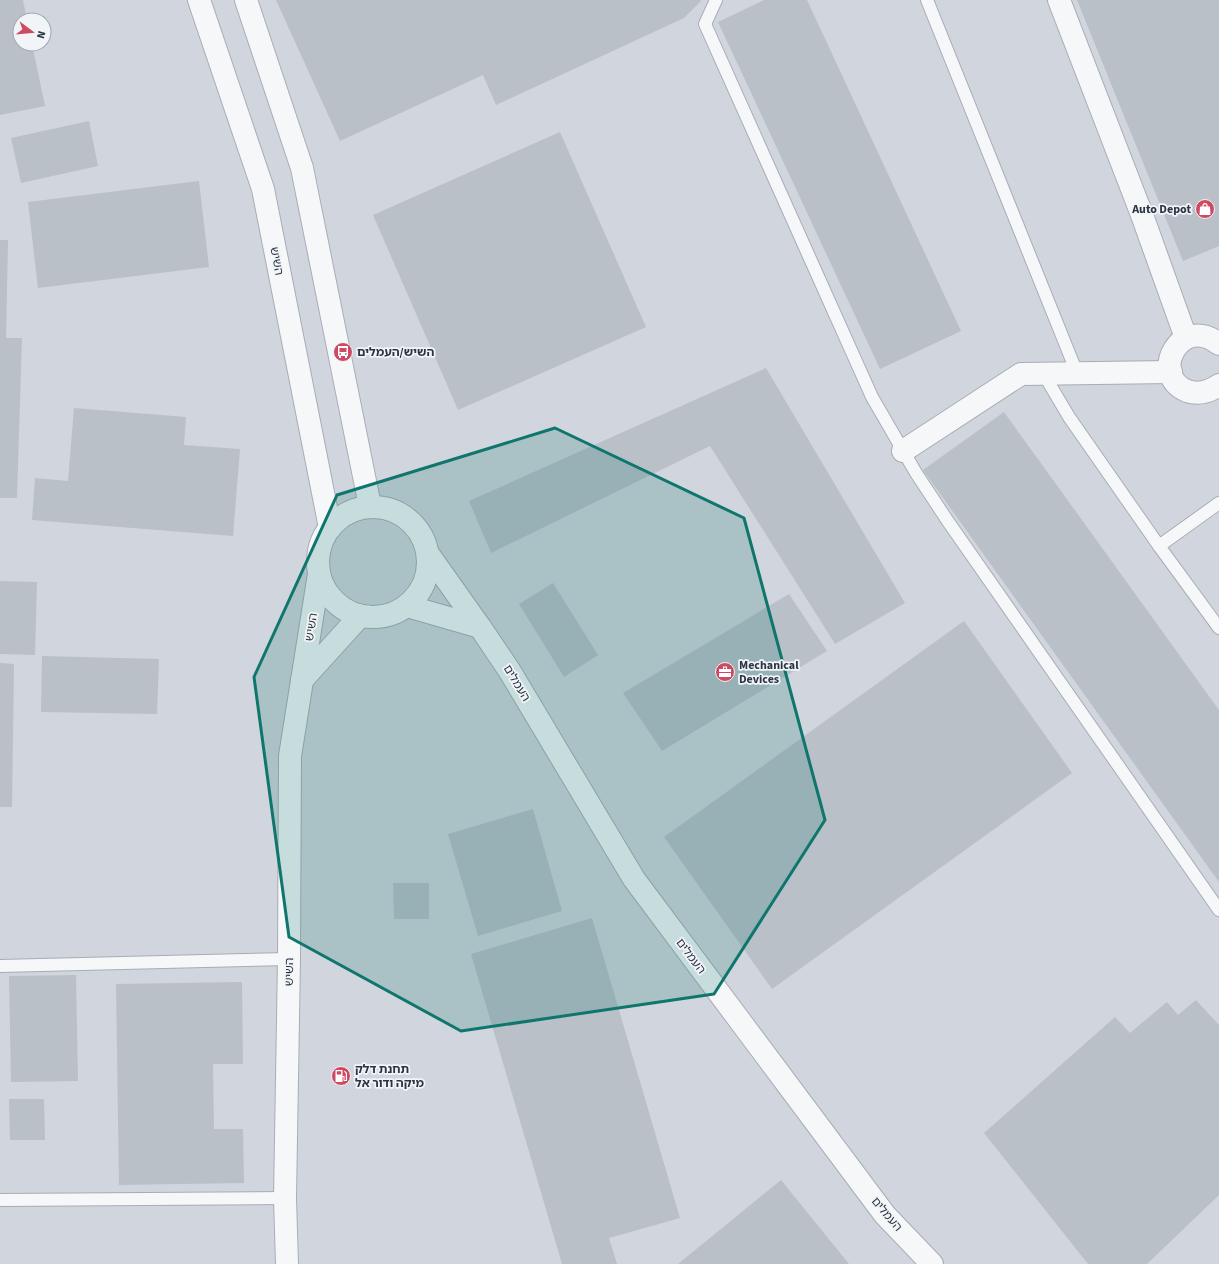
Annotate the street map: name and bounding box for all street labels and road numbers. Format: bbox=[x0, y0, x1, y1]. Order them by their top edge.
street label: השיש bbox=[265, 245, 288, 277]
street label: השיש bbox=[301, 612, 322, 643]
street label: העמלים bbox=[499, 662, 534, 705]
street label: העמלים bbox=[672, 935, 709, 977]
street label: השיש bbox=[281, 958, 298, 986]
street label: העמלים bbox=[867, 1193, 906, 1235]

